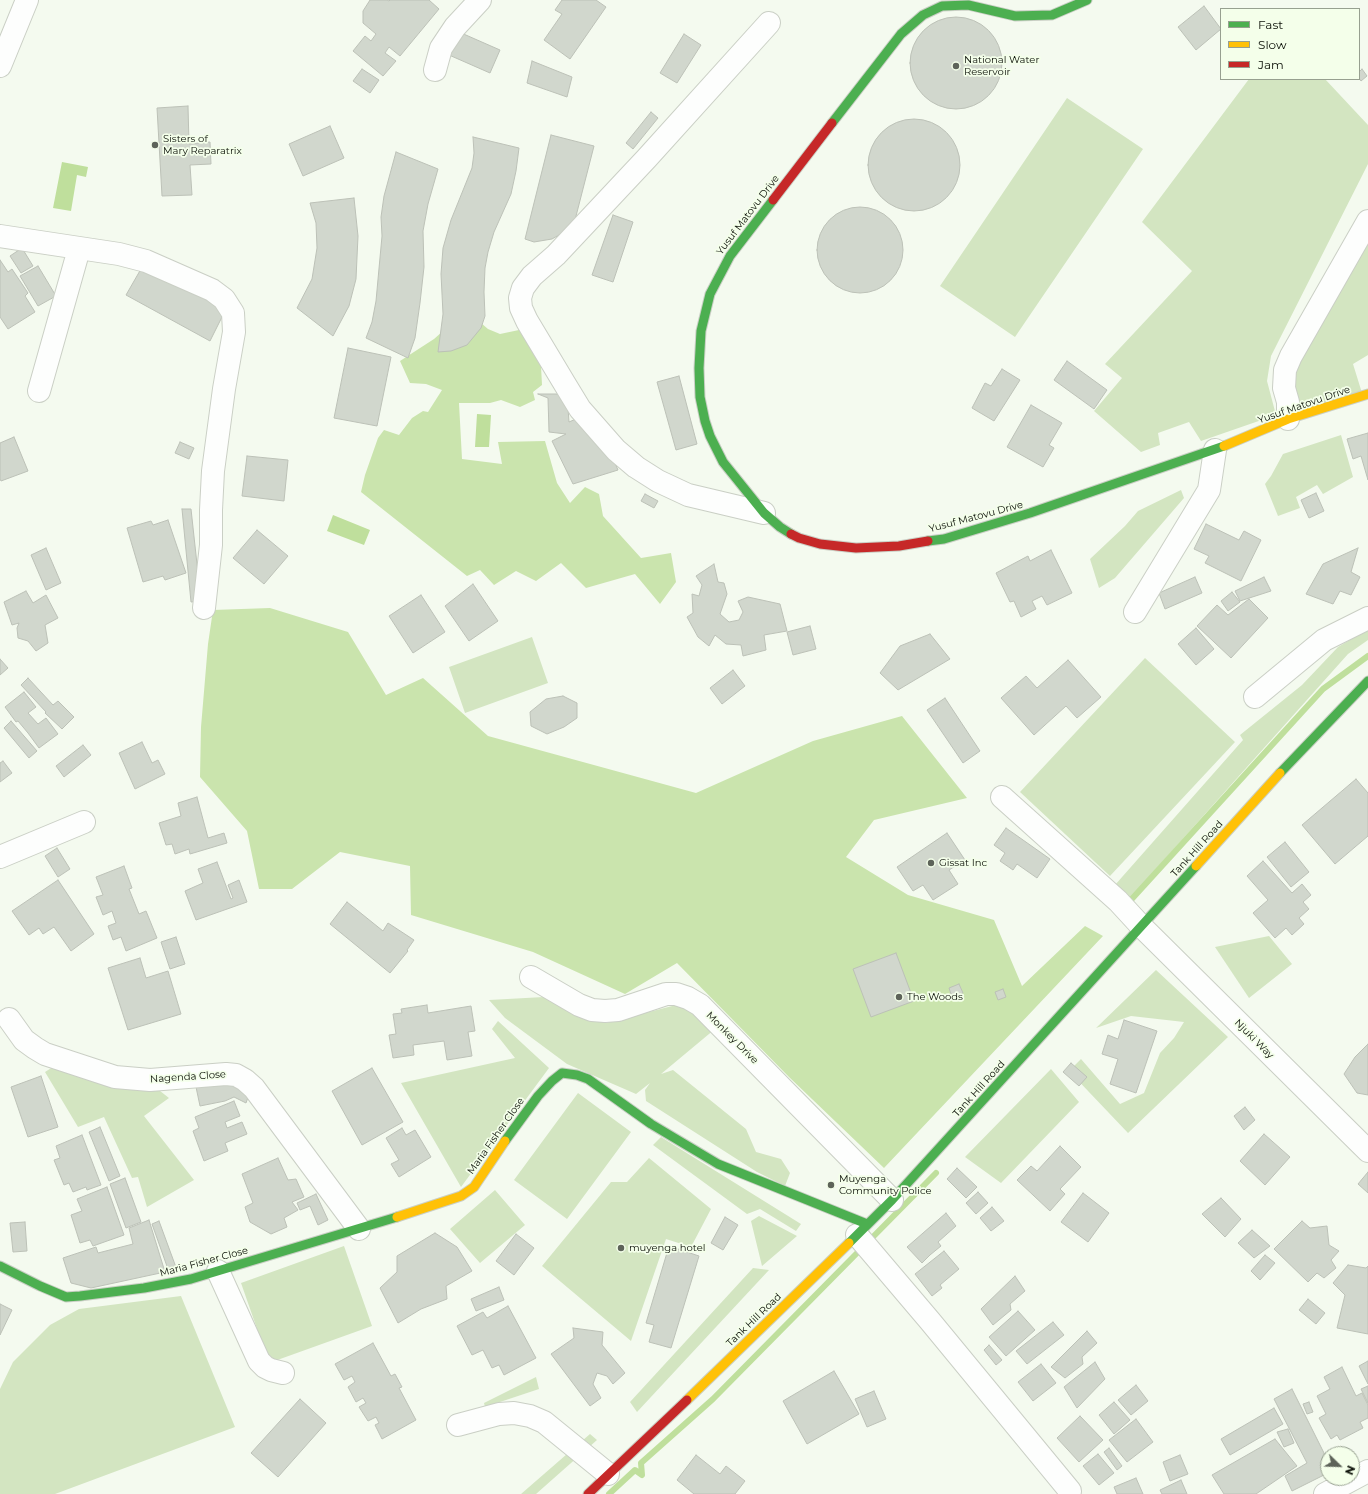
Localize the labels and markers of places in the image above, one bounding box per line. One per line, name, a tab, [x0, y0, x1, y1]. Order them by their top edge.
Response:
place label: National Water Reservoir	[964, 54, 1039, 78]
marker: National Water Reservoir	[951, 61, 961, 71]
place label: Sisters of Mary Reparatrix	[163, 133, 242, 156]
marker: Sisters of Mary Reparatrix	[150, 140, 160, 150]
place label: Gissat Inc	[939, 857, 987, 869]
marker: Gissat Inc	[926, 858, 936, 868]
place label: The Woods	[907, 991, 963, 1003]
marker: The Woods	[894, 992, 904, 1002]
place label: Muyenga Community Police	[839, 1173, 931, 1196]
marker: Muyenga Community Police	[826, 1180, 836, 1190]
place label: muyenga hotel	[629, 1242, 705, 1254]
marker: muyenga hotel	[616, 1243, 626, 1253]

